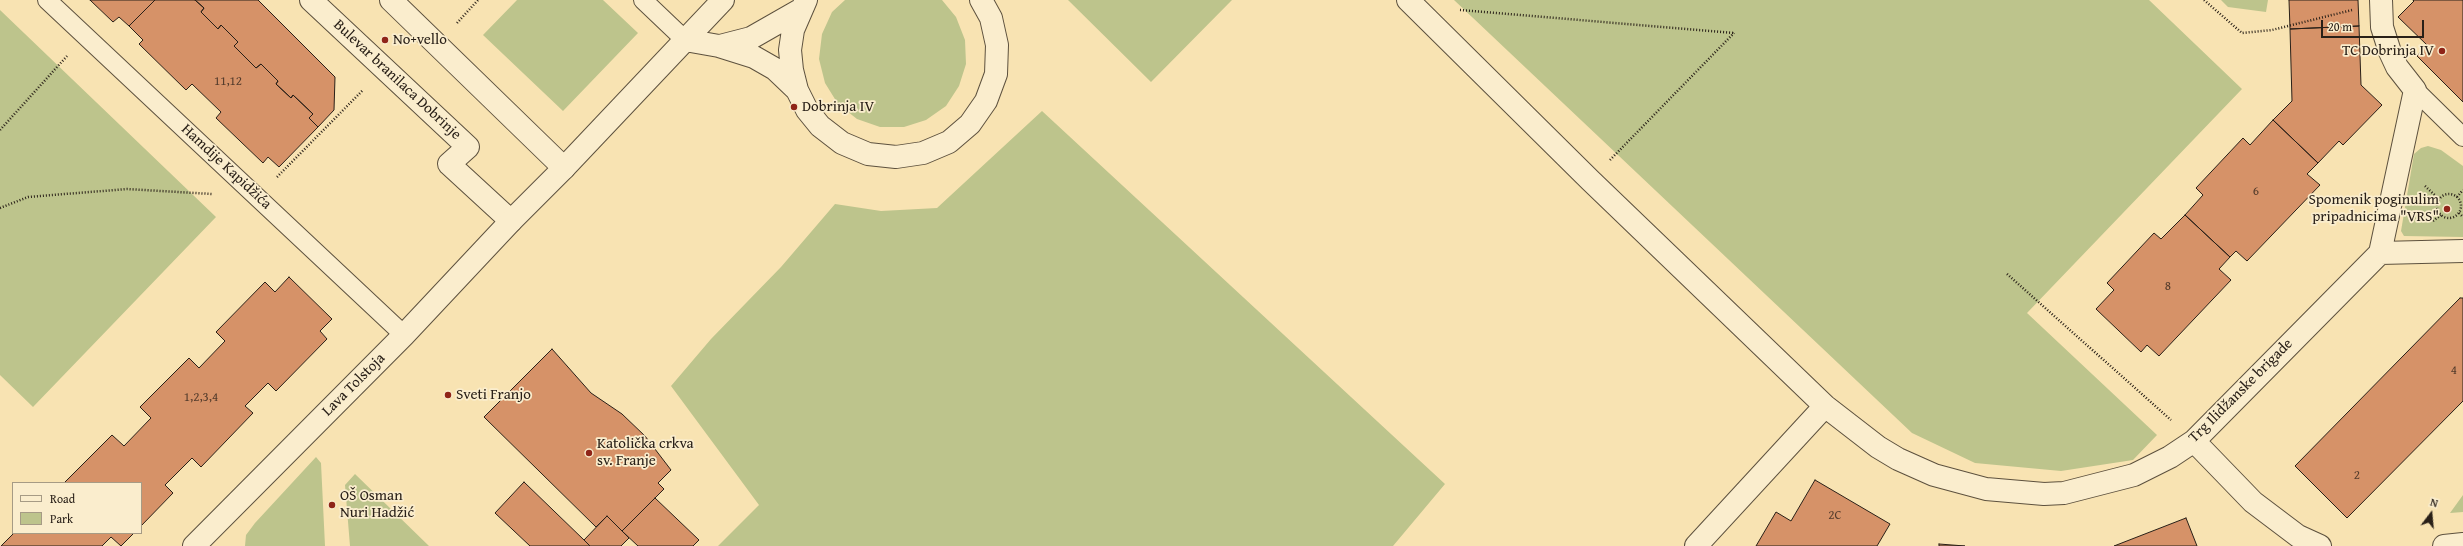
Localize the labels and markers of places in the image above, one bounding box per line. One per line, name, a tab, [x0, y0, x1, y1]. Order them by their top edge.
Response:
place label: No+vello	[393, 31, 447, 49]
marker: No+vello	[380, 35, 390, 45]
place label: TC Dobrinja IV	[2342, 42, 2434, 60]
marker: TC Dobrinja IV	[2437, 46, 2447, 56]
place label: Dobrinja IV	[802, 98, 874, 116]
marker: Dobrinja IV	[789, 102, 799, 112]
place label: Spomenik poginulim pripadnicima "VRS"	[2308, 191, 2439, 226]
marker: Spomenik poginulim pripadnicima "VRS"	[2442, 204, 2452, 214]
place label: Sveti Franjo	[456, 386, 531, 404]
marker: Sveti Franjo	[443, 390, 453, 400]
place label: Katolička crkva sv. Franje	[597, 435, 694, 470]
marker: Katolička crkva sv. Franje	[584, 448, 594, 458]
place label: OŠ Osman Nuri Hadžić	[340, 487, 414, 522]
marker: OŠ Osman Nuri Hadžić	[327, 500, 337, 510]

